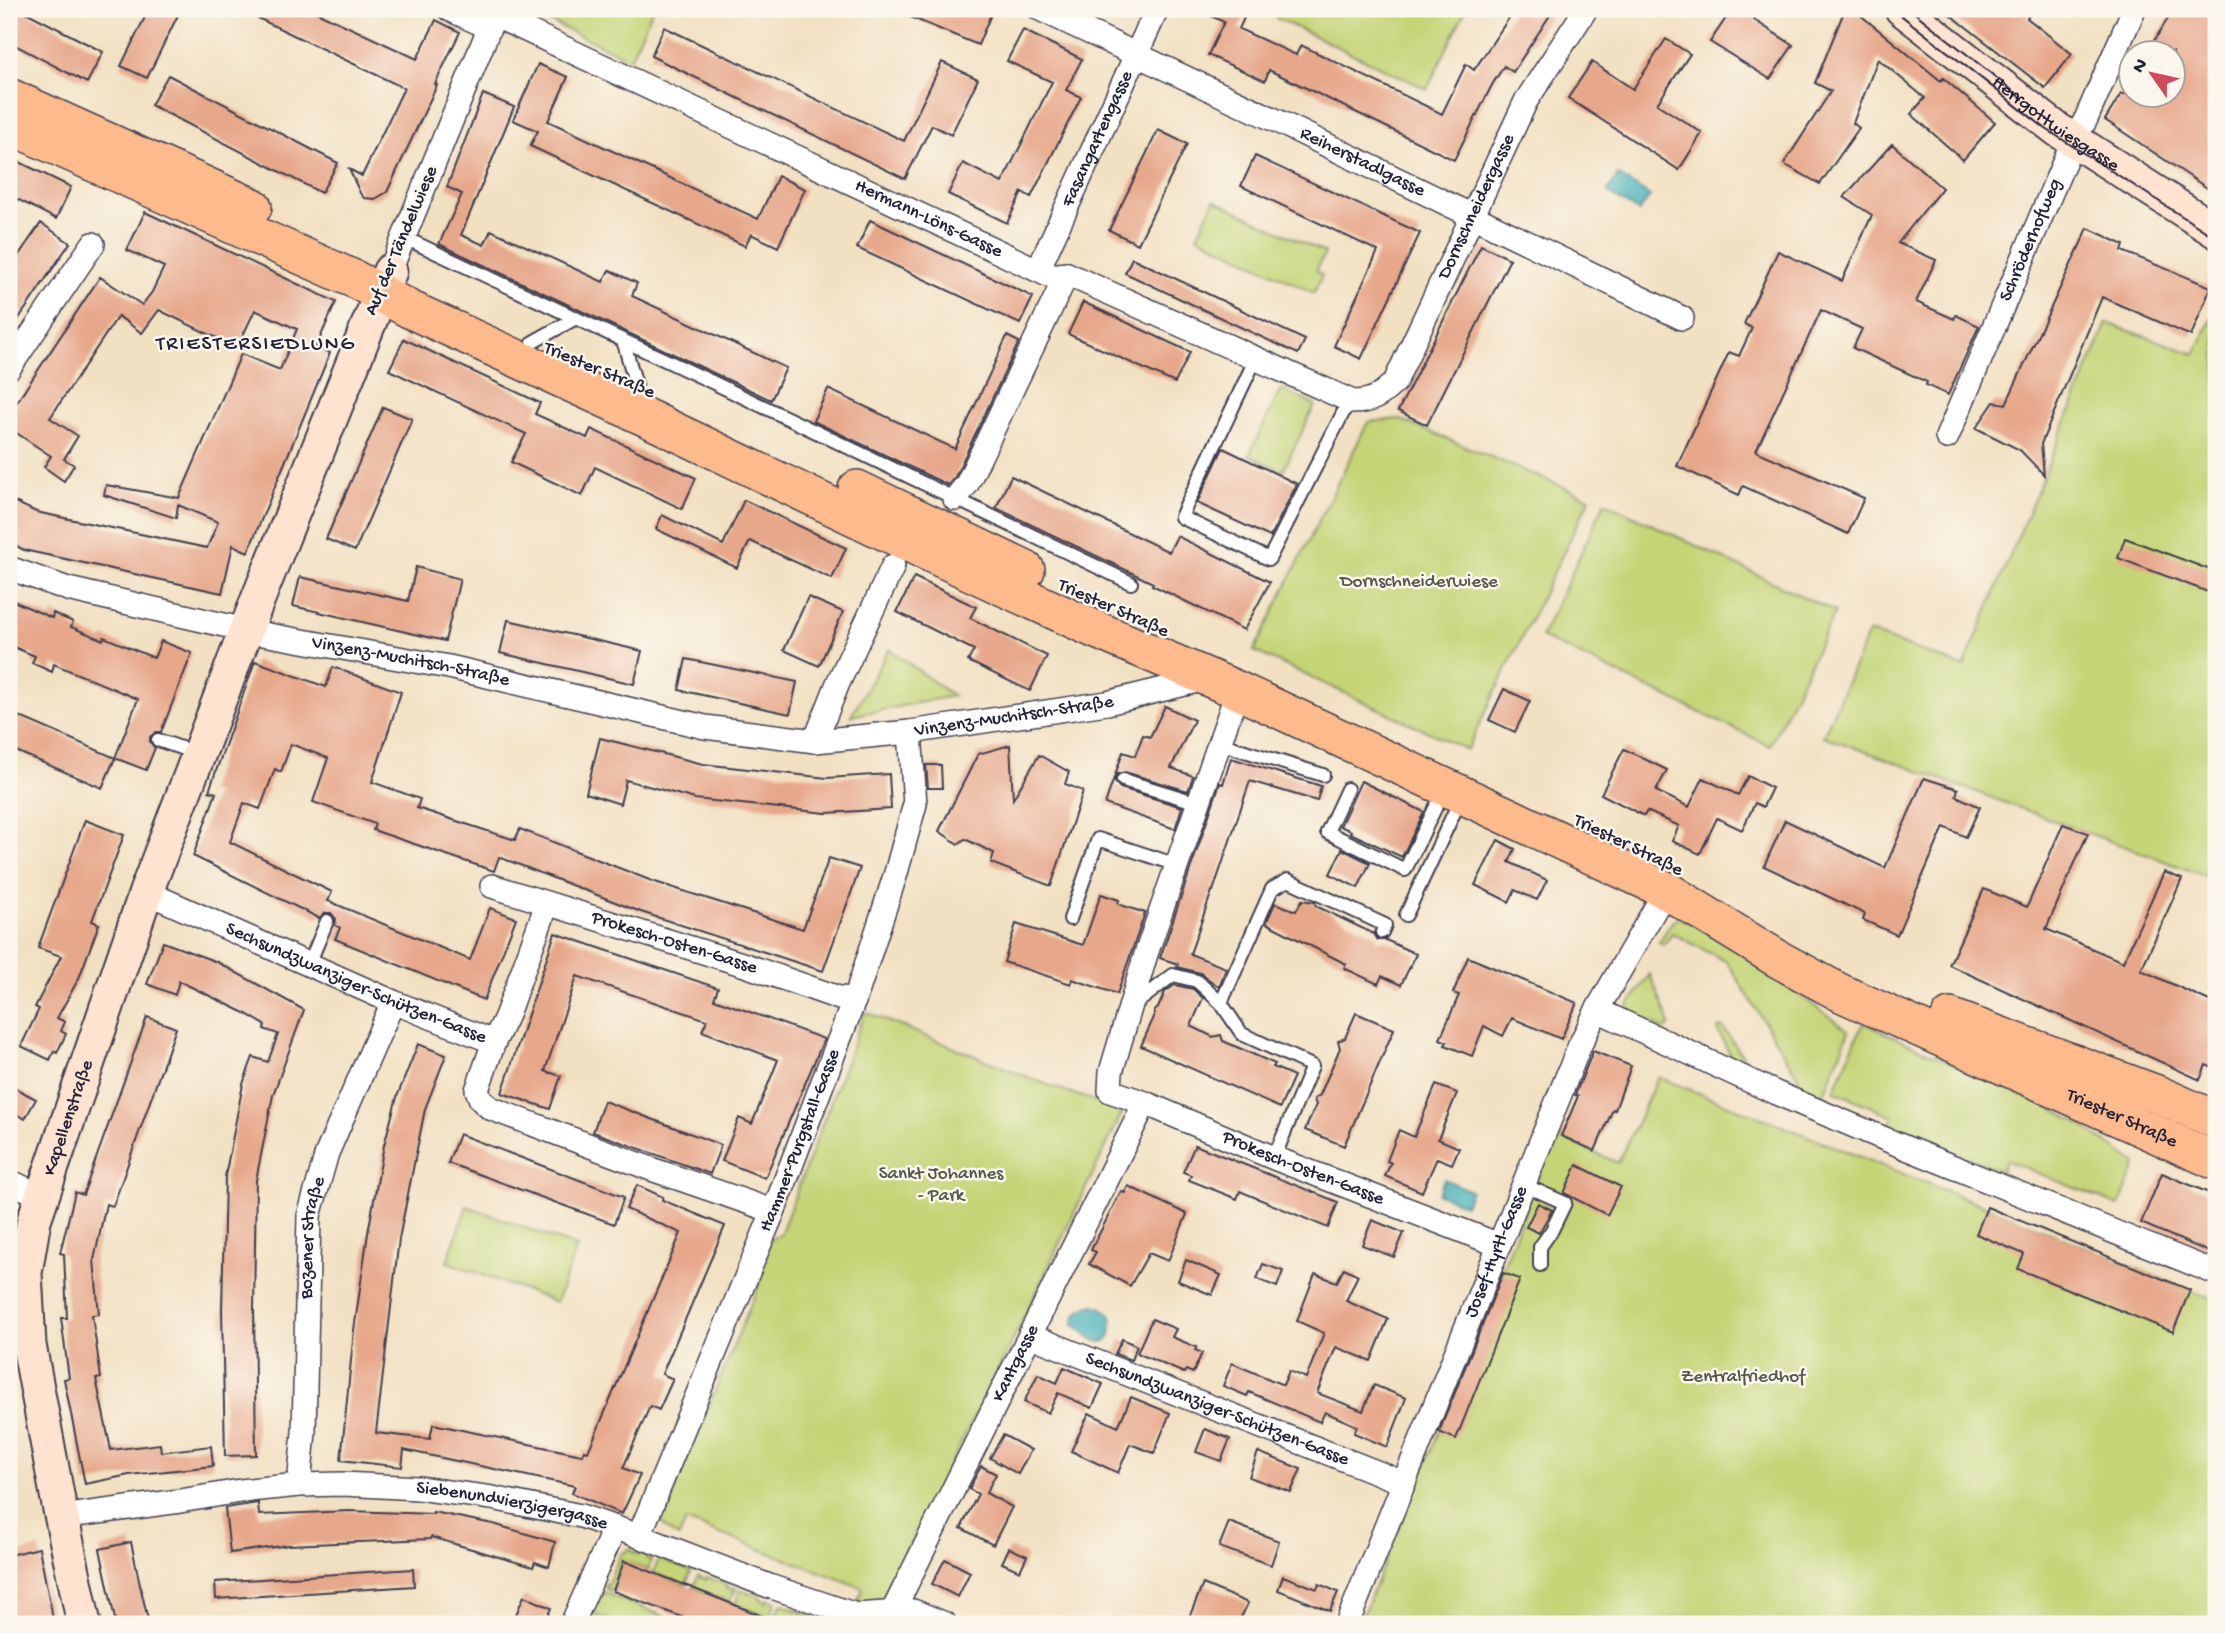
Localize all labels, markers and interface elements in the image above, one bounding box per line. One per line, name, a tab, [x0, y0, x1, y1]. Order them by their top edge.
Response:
north arrow	[2116, 38, 2186, 108]
text: N	[2128, 55, 2154, 78]
street label: Fasangartengasse	[1056, 67, 1139, 211]
street label: Herrgottwiesgasse	[1987, 71, 2123, 178]
street label: Reiherstadlgasse	[1296, 122, 1429, 203]
street label: Dornschneidergasse	[1432, 130, 1520, 285]
street label: Auf der Tändelwiese	[360, 163, 444, 319]
street label: Hermann-Löns-Gasse	[851, 174, 1006, 264]
street label: Schröderhofweg	[1995, 175, 2067, 305]
district label: TRIESTERSIEDLUNG	[155, 333, 356, 358]
street label: Triester Straße	[539, 337, 658, 405]
park label: Dornschneiderwiese	[1338, 571, 1498, 594]
street label: Triester Straße	[1053, 574, 1172, 644]
street label: Vinzenz-Muchitsch-Straße	[309, 631, 512, 692]
street label: Vinzenz-Muchitsch-Straße	[912, 690, 1116, 743]
street label: Triester Straße	[1569, 809, 1687, 882]
street label: Prokesch-Osten-Gasse	[588, 906, 760, 980]
street label: Sechsundzwanziger-Schützen-Gasse	[222, 917, 490, 1049]
street label: Hammer-Purgstall-Gasse	[755, 1046, 846, 1235]
street label: Kapellenstraße	[38, 1057, 99, 1179]
street label: Triester Straße	[2062, 1083, 2181, 1154]
street label: Prokesch-Osten-Gasse	[1218, 1125, 1387, 1211]
park label: Sankt Johannes - Park	[879, 1163, 1004, 1208]
street label: Bozener Straße	[296, 1174, 331, 1300]
street label: Josef-Hyrtl-Gasse	[1460, 1183, 1533, 1321]
street label: Kantgasse	[987, 1321, 1045, 1406]
street label: Sechsundzwanziger-Schützen-Gasse	[1082, 1347, 1353, 1472]
park label: Zentralfriedhof	[1681, 1366, 1807, 1389]
street label: Siebenundvierzigergasse	[415, 1476, 611, 1536]

